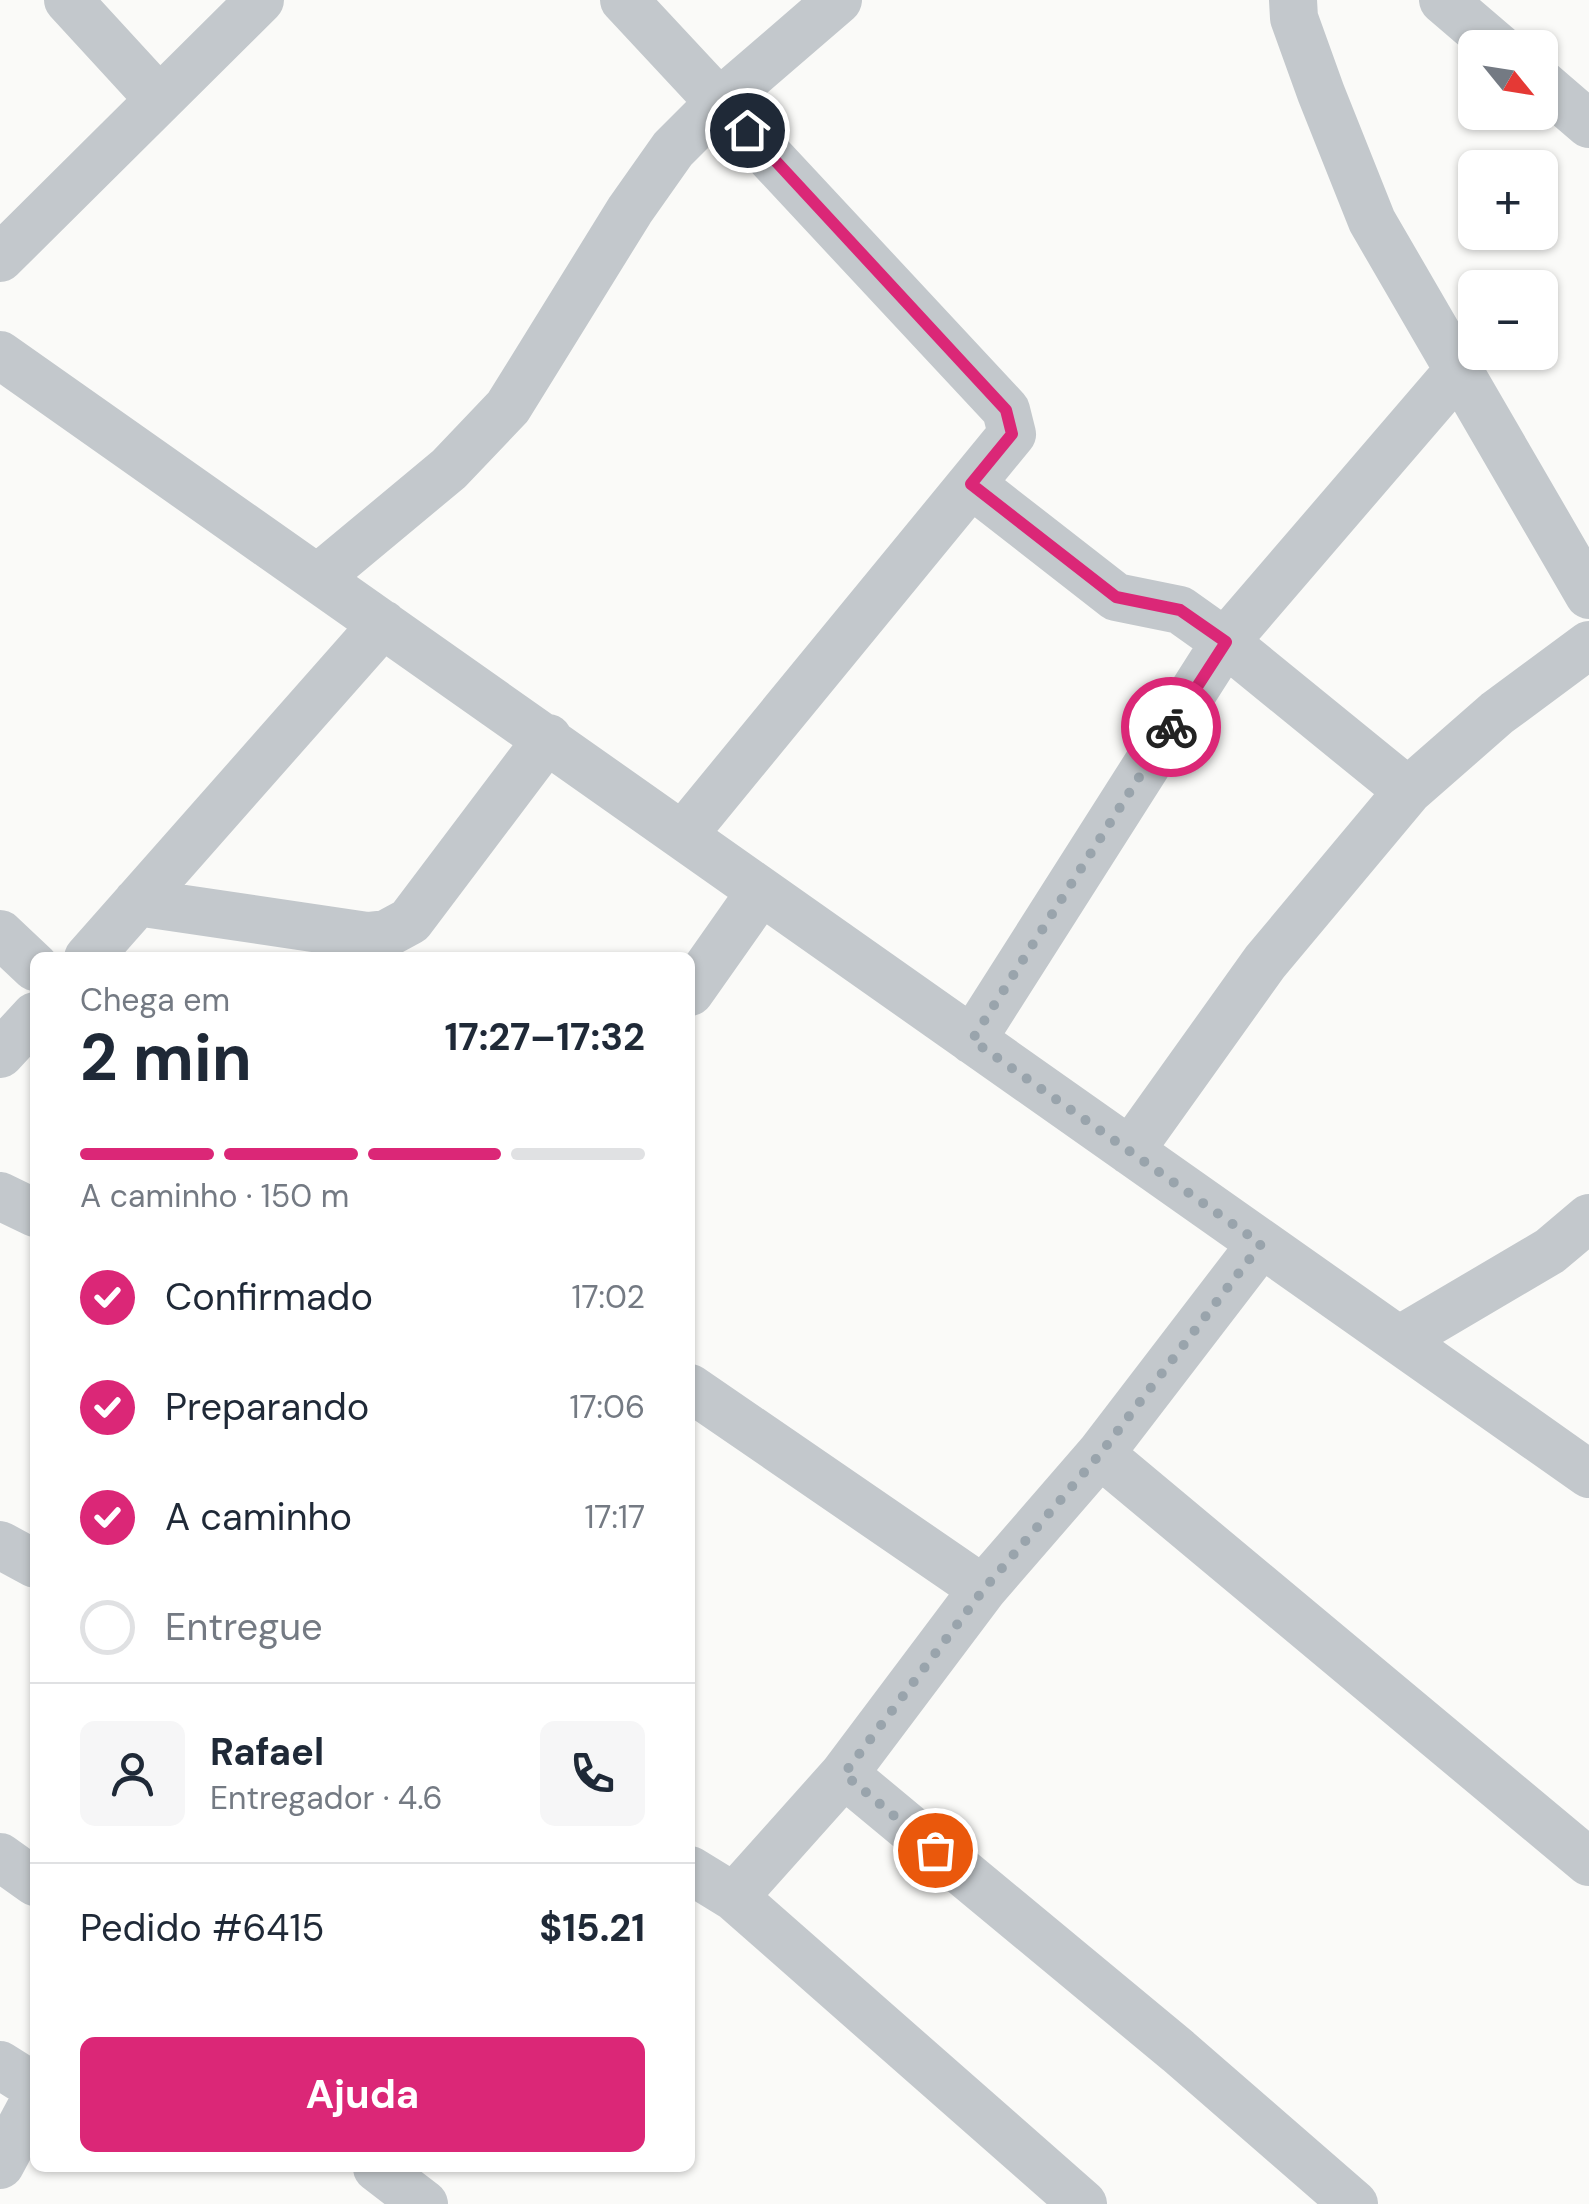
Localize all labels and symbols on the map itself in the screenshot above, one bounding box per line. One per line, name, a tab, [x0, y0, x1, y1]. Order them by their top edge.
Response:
north arrow	[1458, 30, 1558, 130]
pin	[705, 88, 790, 173]
courier	[1121, 677, 1221, 777]
pin	[893, 1808, 978, 1893]

